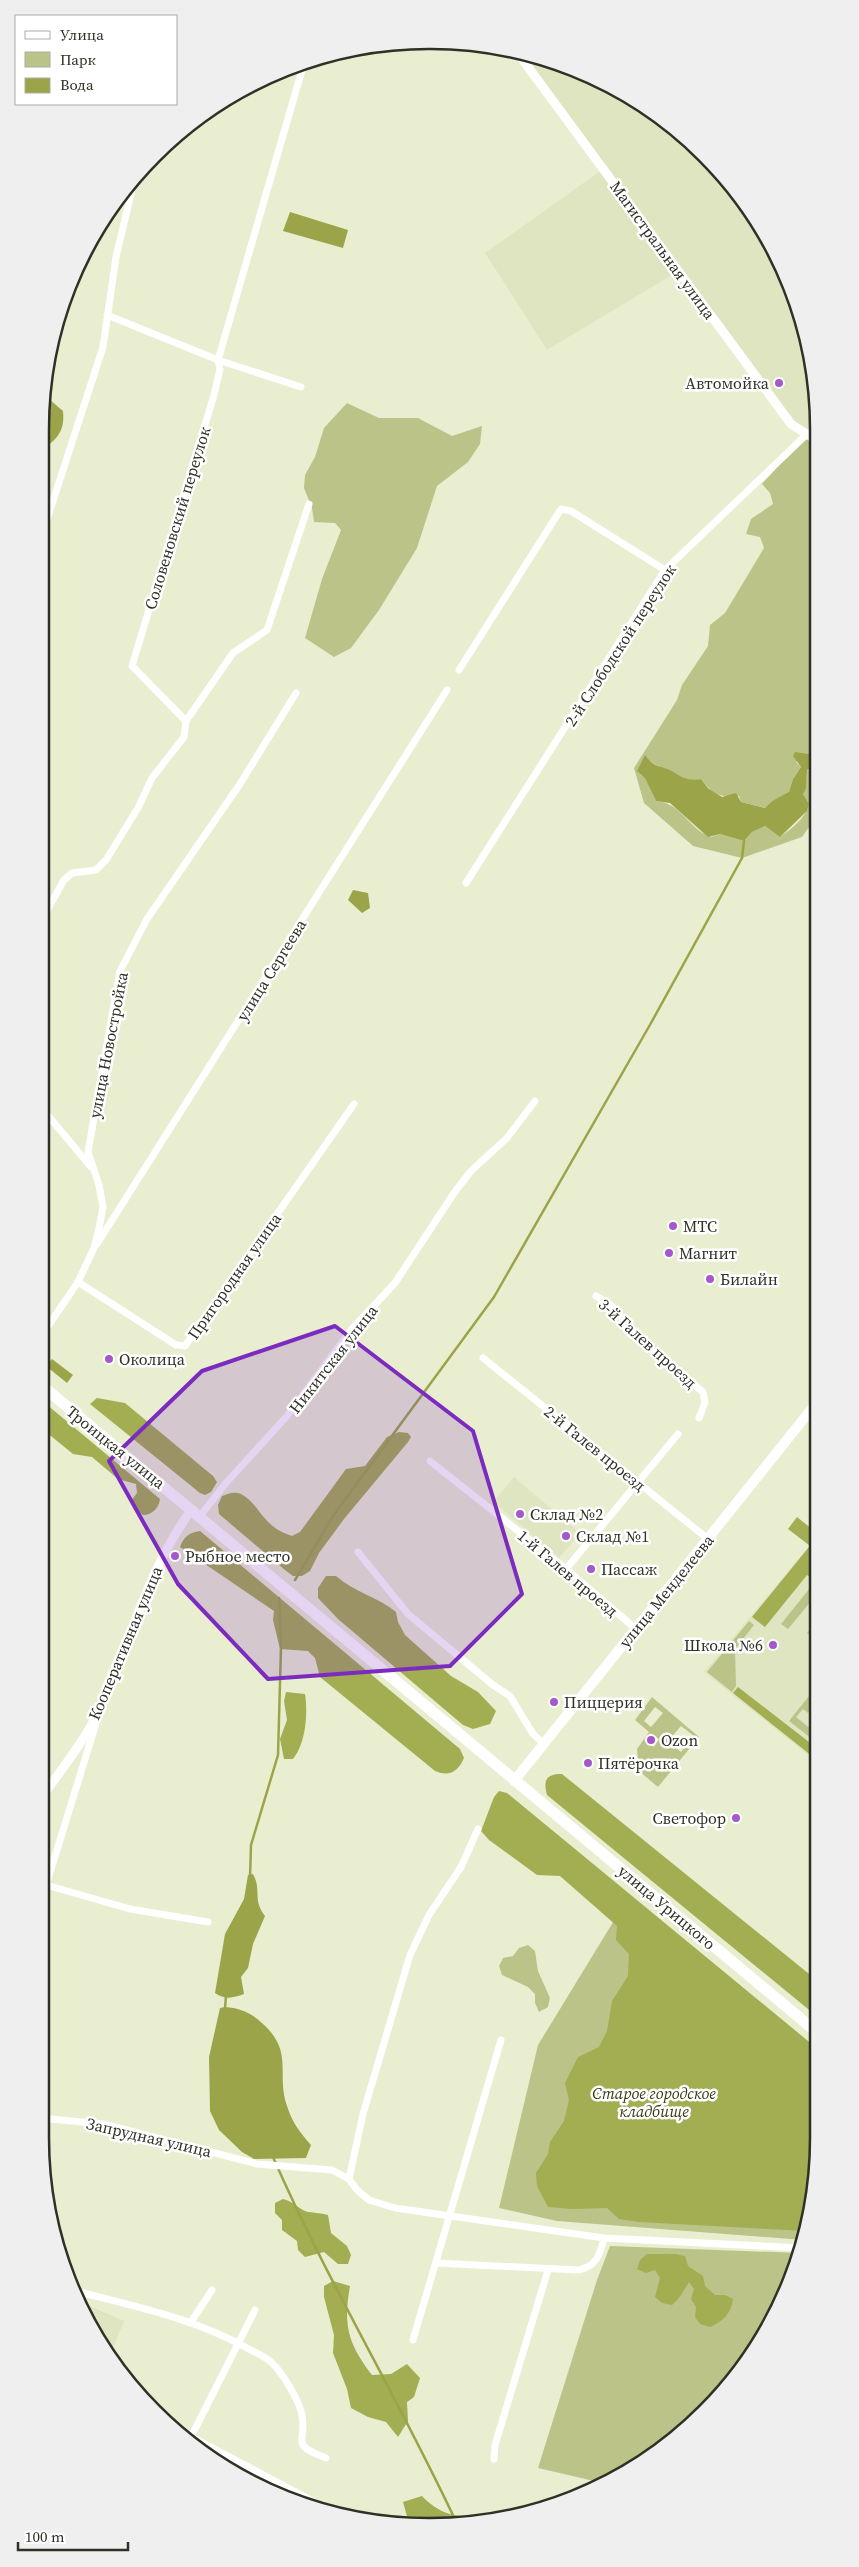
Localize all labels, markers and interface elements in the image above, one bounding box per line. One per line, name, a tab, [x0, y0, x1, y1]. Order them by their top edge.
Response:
legend	[15, 15, 178, 105]
text: Улица	[60, 24, 104, 45]
text: Парк	[60, 49, 96, 70]
text: Вода	[60, 74, 94, 95]
street label: Магистральная улица	[605, 176, 721, 324]
place label: Автомойка	[685, 372, 770, 394]
marker: Автомойка	[773, 377, 785, 389]
street label: Соловеновский переулок	[139, 424, 215, 612]
street label: 2-й Слободской переулок	[559, 559, 681, 731]
street label: улица Сергеева	[231, 914, 312, 1025]
street label: улица Новостройка	[83, 969, 133, 1120]
street label: Пригородная улица	[182, 1208, 286, 1344]
place label: МТС	[683, 1215, 717, 1237]
marker: МТС	[667, 1220, 679, 1232]
place label: Магнит	[679, 1242, 738, 1264]
marker: Магнит	[663, 1247, 675, 1259]
place label: Билайн	[720, 1268, 778, 1290]
marker: Билайн	[704, 1273, 716, 1285]
street label: 3-й Галев проезд	[594, 1293, 702, 1393]
street label: Никитская улица	[284, 1299, 383, 1418]
place label: Околица	[119, 1348, 186, 1370]
marker: Околица	[103, 1353, 115, 1365]
street label: Троицкая улица	[62, 1400, 171, 1494]
street label: 2-й Галев проезд	[540, 1400, 650, 1496]
place label: Склад №2	[530, 1503, 603, 1525]
marker: Склад №2	[514, 1508, 526, 1520]
street label: 1-й Галев проезд	[513, 1524, 623, 1622]
place label: Склад №1	[576, 1525, 649, 1547]
street label: улица Менделеева	[613, 1529, 719, 1652]
marker: Склад №1	[560, 1530, 572, 1542]
place label: Рыбное место	[185, 1545, 291, 1567]
marker: Рыбное место	[169, 1550, 181, 1562]
place label: Пассаж	[601, 1558, 657, 1580]
street label: Кооперативная улица	[83, 1562, 168, 1723]
marker: Пассаж	[585, 1563, 597, 1575]
place label: Школа №6	[684, 1634, 763, 1656]
marker: Школа №6	[767, 1639, 779, 1651]
place label: Пиццерия	[564, 1691, 643, 1713]
marker: Пиццерия	[548, 1696, 560, 1708]
place label: Ozon	[661, 1729, 698, 1751]
marker: Ozon	[645, 1734, 657, 1746]
place label: Пятёрочка	[598, 1752, 680, 1774]
marker: Пятёрочка	[582, 1757, 594, 1769]
place label: Светофор	[653, 1807, 726, 1829]
marker: Светофор	[730, 1812, 742, 1824]
street label: улица Урицкого	[614, 1860, 721, 1955]
park label: Старое городское кладбище	[592, 2082, 716, 2122]
street label: Запрудная улица	[84, 2112, 215, 2162]
scale bar	[18, 2520, 128, 2552]
text: 100 m	[25, 2526, 65, 2547]

